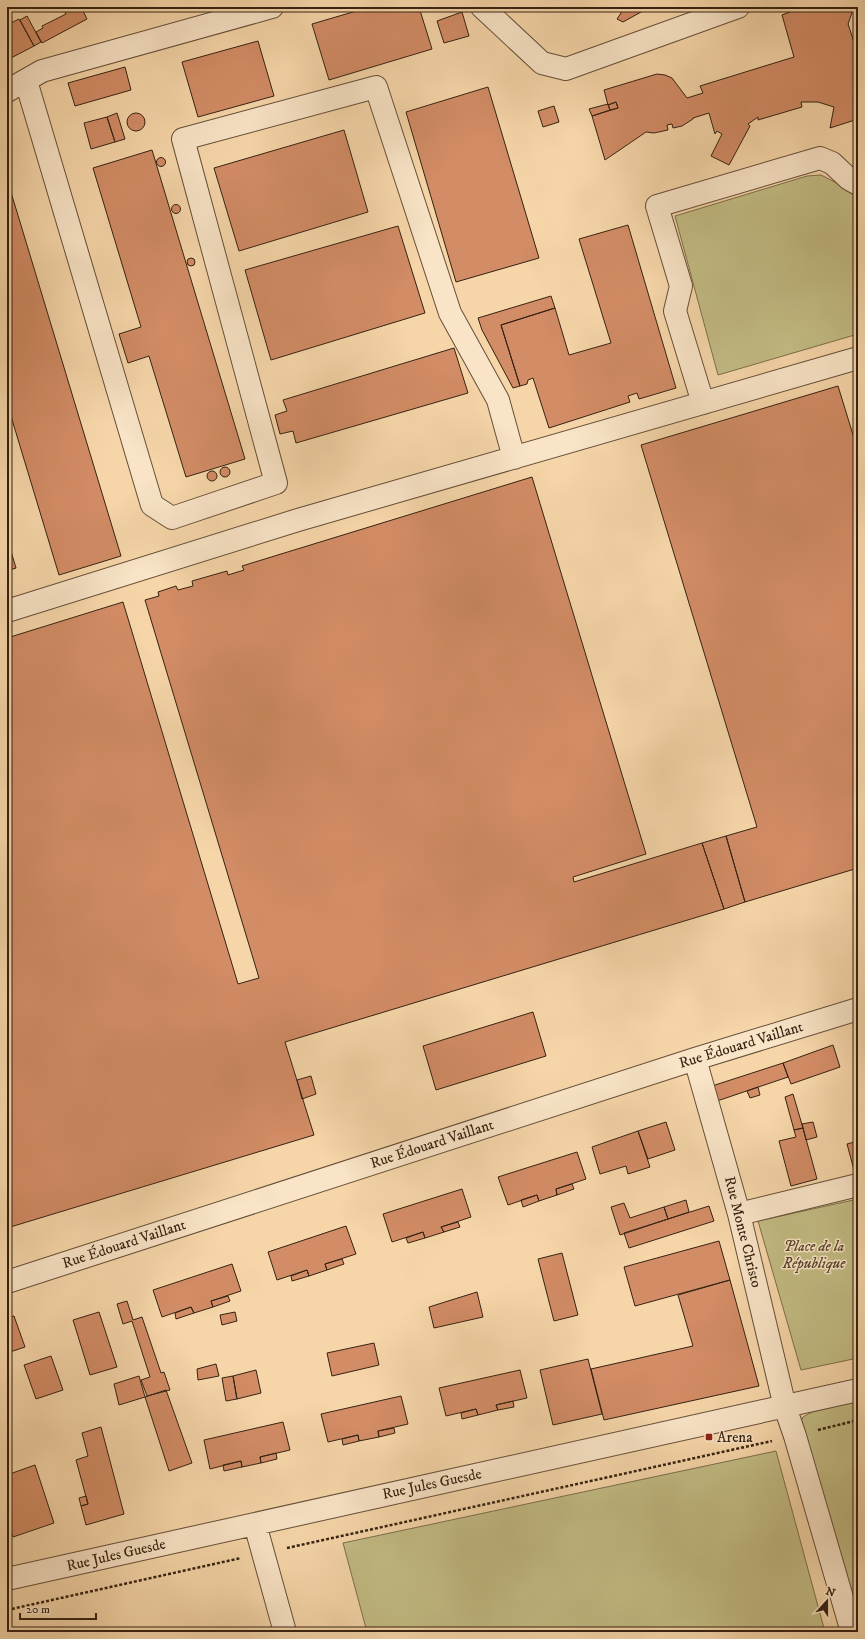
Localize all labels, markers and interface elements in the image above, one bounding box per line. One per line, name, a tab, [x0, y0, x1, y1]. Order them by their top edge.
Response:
street label: Rue Édouard Vaillant	[677, 1017, 805, 1073]
street label: Rue Édouard Vaillant	[368, 1115, 496, 1173]
street label: Rue Monte Christo	[720, 1174, 766, 1290]
street label: Rue Édouard Vaillant	[60, 1215, 188, 1273]
park label: Place de la République	[782, 1237, 846, 1273]
place label: Arena	[717, 1428, 753, 1447]
marker: Arena	[704, 1432, 714, 1442]
street label: Rue Jules Guesde	[381, 1464, 483, 1504]
street label: Rue Jules Guesde	[65, 1534, 167, 1576]
north arrow	[807, 1581, 847, 1621]
text: N	[824, 1584, 837, 1601]
scale bar	[20, 1595, 96, 1621]
text: 20 m	[26, 1602, 50, 1617]

